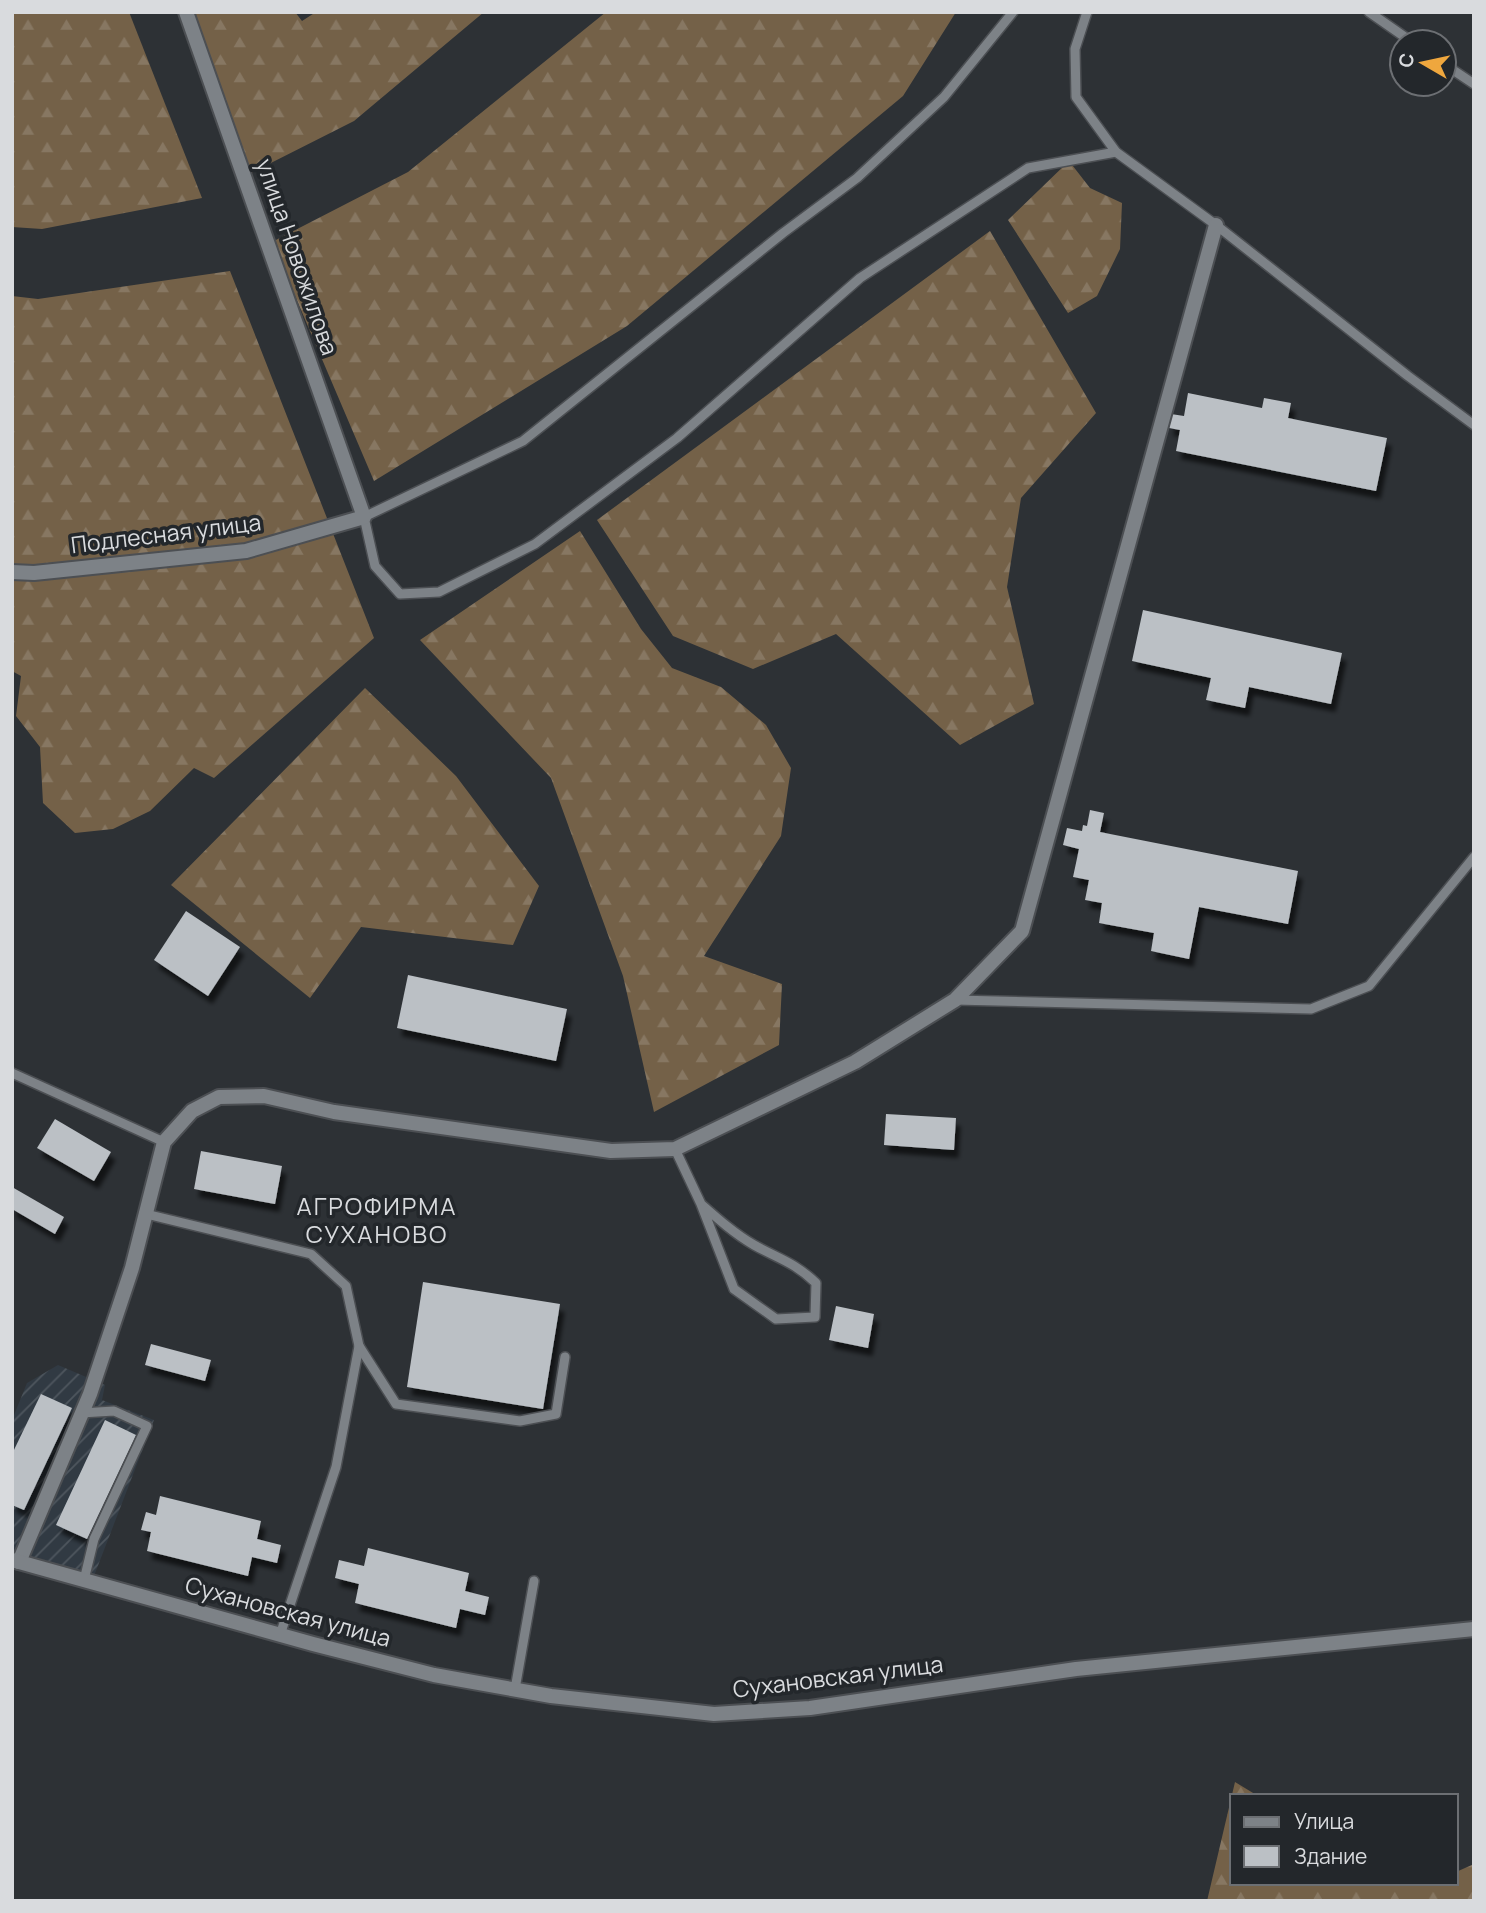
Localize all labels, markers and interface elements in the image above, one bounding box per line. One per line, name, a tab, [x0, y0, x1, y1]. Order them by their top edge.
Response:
north arrow	[1388, 28, 1458, 98]
text: С	[1392, 51, 1420, 69]
street label: улица Новожилова	[249, 154, 347, 359]
street label: Подлесная улица	[69, 505, 263, 561]
district label: АГРОФИРМА СУХАНОВО	[296, 1189, 458, 1250]
street label: Сухановская улица	[182, 1568, 395, 1654]
street label: Сухановская улица	[731, 1647, 945, 1705]
legend	[1230, 1794, 1458, 1885]
text: Улица	[1294, 1807, 1354, 1835]
text: Здание	[1294, 1842, 1367, 1870]

